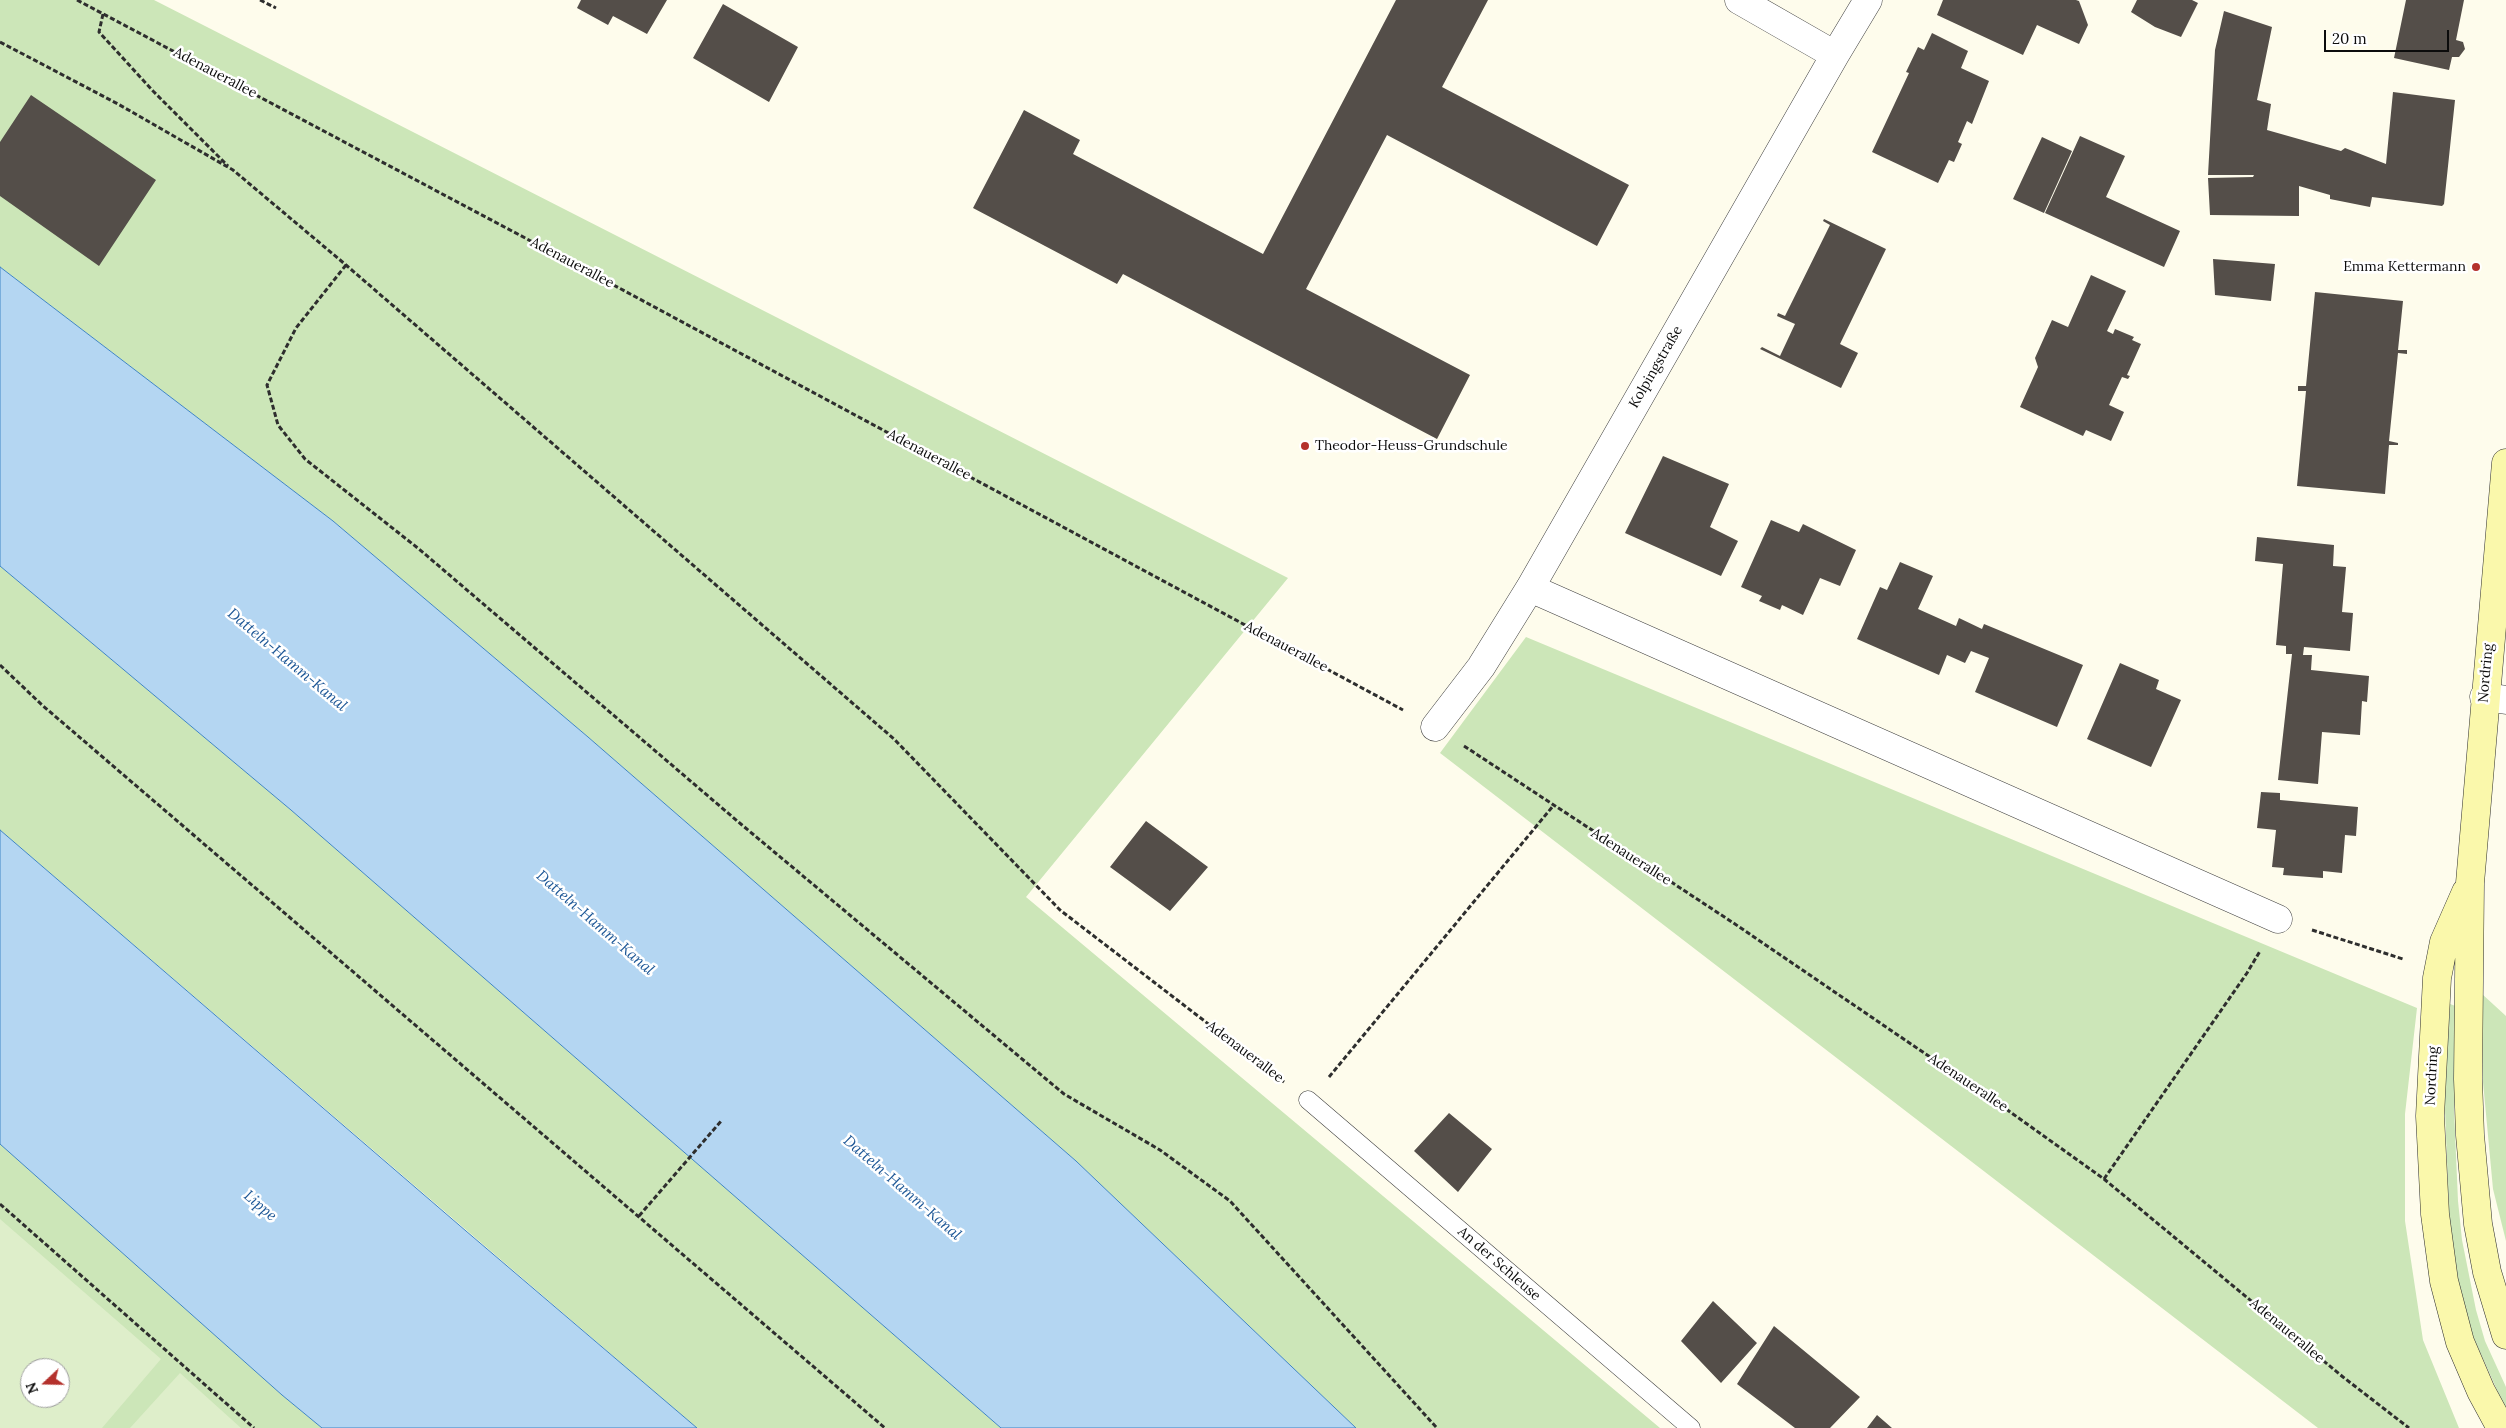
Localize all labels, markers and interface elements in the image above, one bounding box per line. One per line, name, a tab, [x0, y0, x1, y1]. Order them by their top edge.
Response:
scale bar	[2326, 20, 2451, 52]
text: 20 m	[2332, 29, 2367, 48]
street label: Adenauerallee	[170, 44, 260, 102]
street label: Adenauerallee	[527, 234, 617, 292]
place label: Emma Kettermann	[2343, 259, 2466, 275]
marker: Emma Kettermann	[2470, 261, 2482, 273]
street label: Kolpingstraße	[1626, 323, 1686, 411]
street label: Adenauerallee	[884, 426, 974, 484]
place label: Theodor-Heuss-Grundschule	[1315, 438, 1508, 454]
marker: Theodor-Heuss-Grundschule	[1299, 440, 1311, 452]
water label: Datteln-Hamm-Kanal	[224, 605, 350, 715]
street label: Adenauerallee	[1241, 618, 1331, 676]
street label: Nordring	[2475, 643, 2497, 703]
street label: Adenauerallee	[1588, 825, 1674, 889]
water label: Datteln-Hamm-Kanal	[532, 867, 658, 979]
street label: Adenauerallee	[1203, 1018, 1287, 1086]
street label: Nordring	[2422, 1046, 2442, 1106]
street label: Adenauerallee	[1925, 1050, 2011, 1116]
water label: Datteln-Hamm-Kanal	[839, 1132, 965, 1244]
water label: Lippe	[240, 1187, 280, 1225]
street label: An der Schleuse	[1454, 1223, 1544, 1305]
street label: Adenauerallee	[2246, 1295, 2328, 1367]
north arrow	[20, 1358, 70, 1408]
text: N	[22, 1380, 42, 1396]

